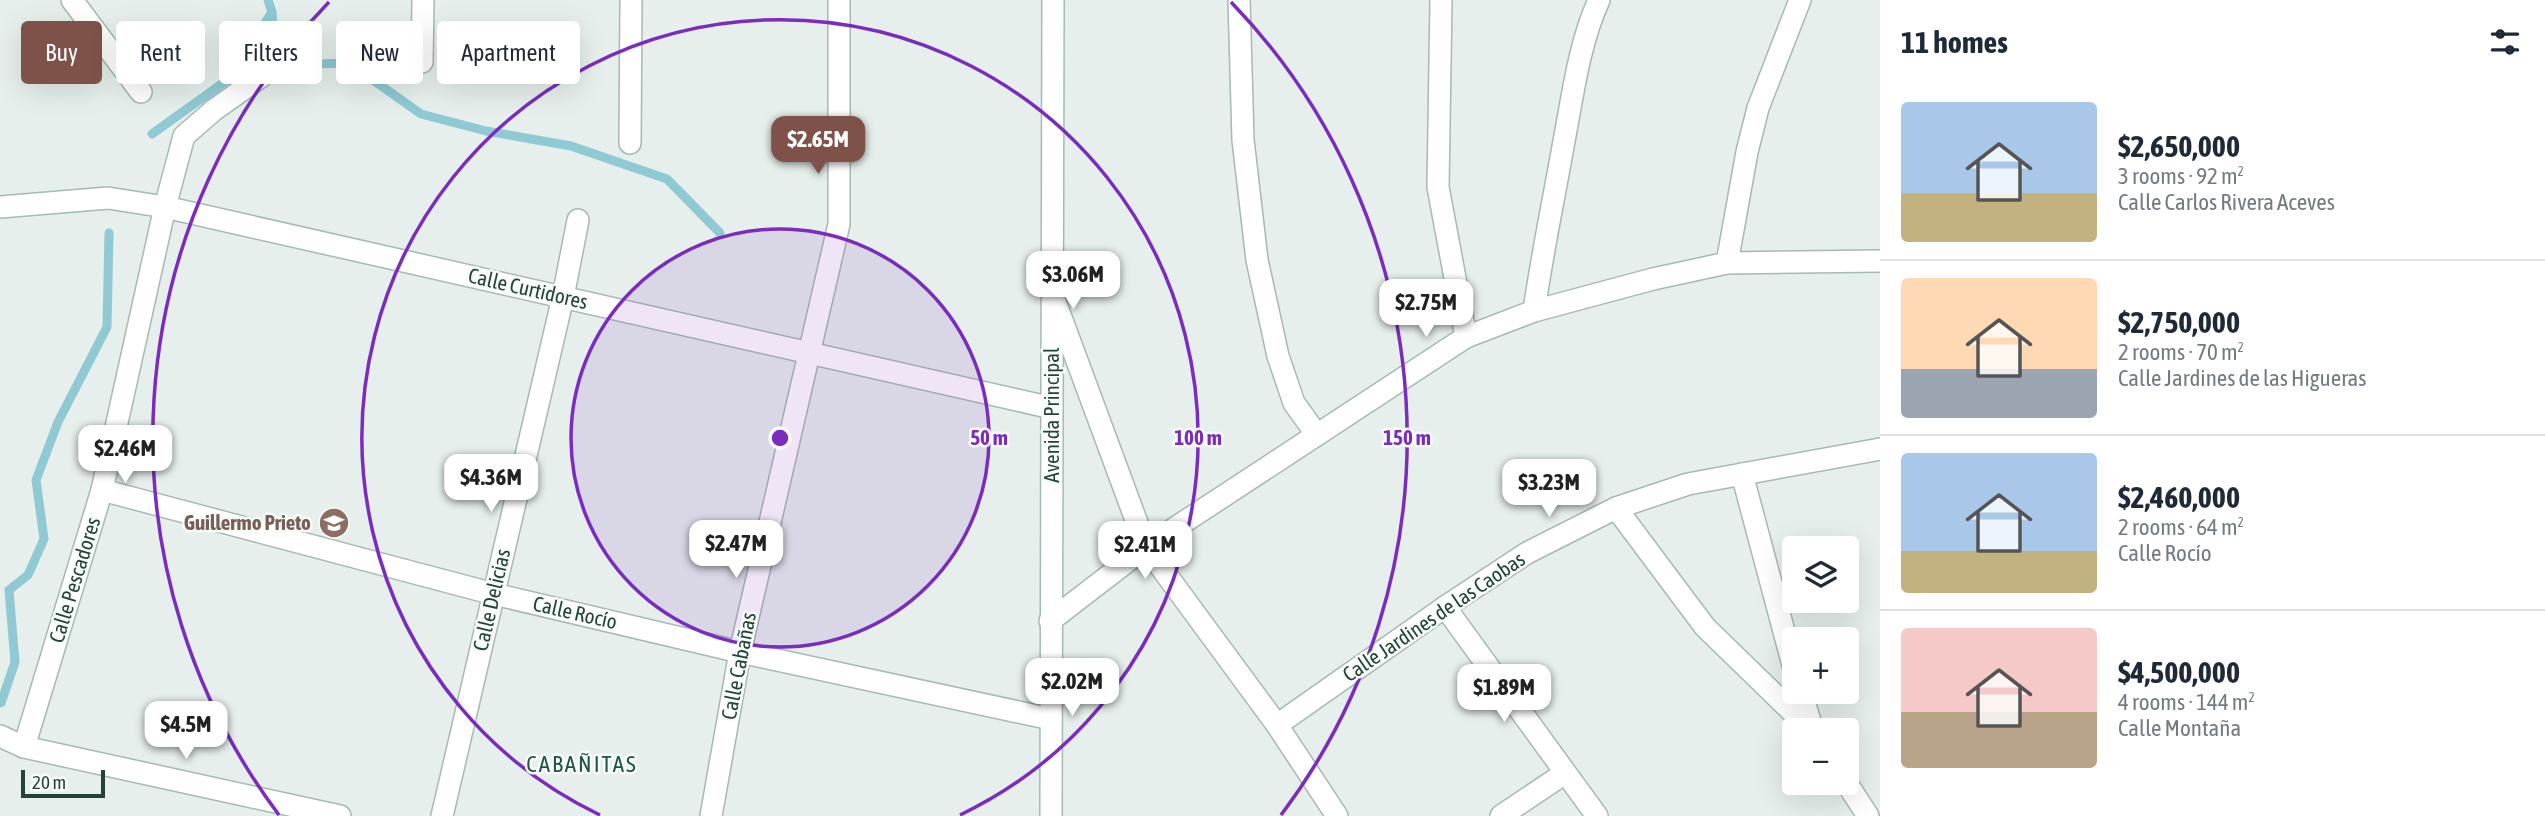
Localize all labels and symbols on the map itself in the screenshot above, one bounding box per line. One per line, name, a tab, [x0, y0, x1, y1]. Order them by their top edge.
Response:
pin: $2.65M	[761, 116, 875, 176]
pin: $3.06M	[1016, 252, 1130, 311]
street label: Calle Curtidores	[466, 263, 590, 313]
pin: $2.75M	[1369, 280, 1483, 339]
street label: Avenida Principal	[1039, 347, 1063, 483]
text: 50 m	[970, 425, 1008, 449]
text: 100 m	[1174, 425, 1222, 449]
text: 150 m	[1383, 425, 1431, 449]
pin: $2.46M	[68, 426, 182, 485]
centre of rings	[768, 426, 792, 450]
pin: $4.36M	[434, 454, 548, 514]
pin: $3.23M	[1492, 460, 1606, 519]
school or university icon: Guillermo Prieto	[317, 506, 351, 540]
place label: Guillermo Prieto	[184, 510, 311, 534]
street label: Calle Pescadores	[44, 514, 105, 645]
pin: $2.47M	[679, 520, 793, 580]
pin: $2.41M	[1088, 522, 1202, 581]
street label: Calle Delicias	[468, 546, 514, 653]
street label: Calle Jardines de las Caobas	[1338, 546, 1529, 686]
street label: Calle Rocío	[531, 591, 620, 633]
street label: Calle Cabañas	[716, 610, 760, 722]
pin: $2.02M	[1015, 658, 1129, 718]
pin: $1.89M	[1447, 664, 1561, 724]
pin: $4.5M	[137, 702, 235, 761]
district label: CABAÑITAS	[526, 751, 638, 777]
scale bar	[21, 767, 105, 799]

